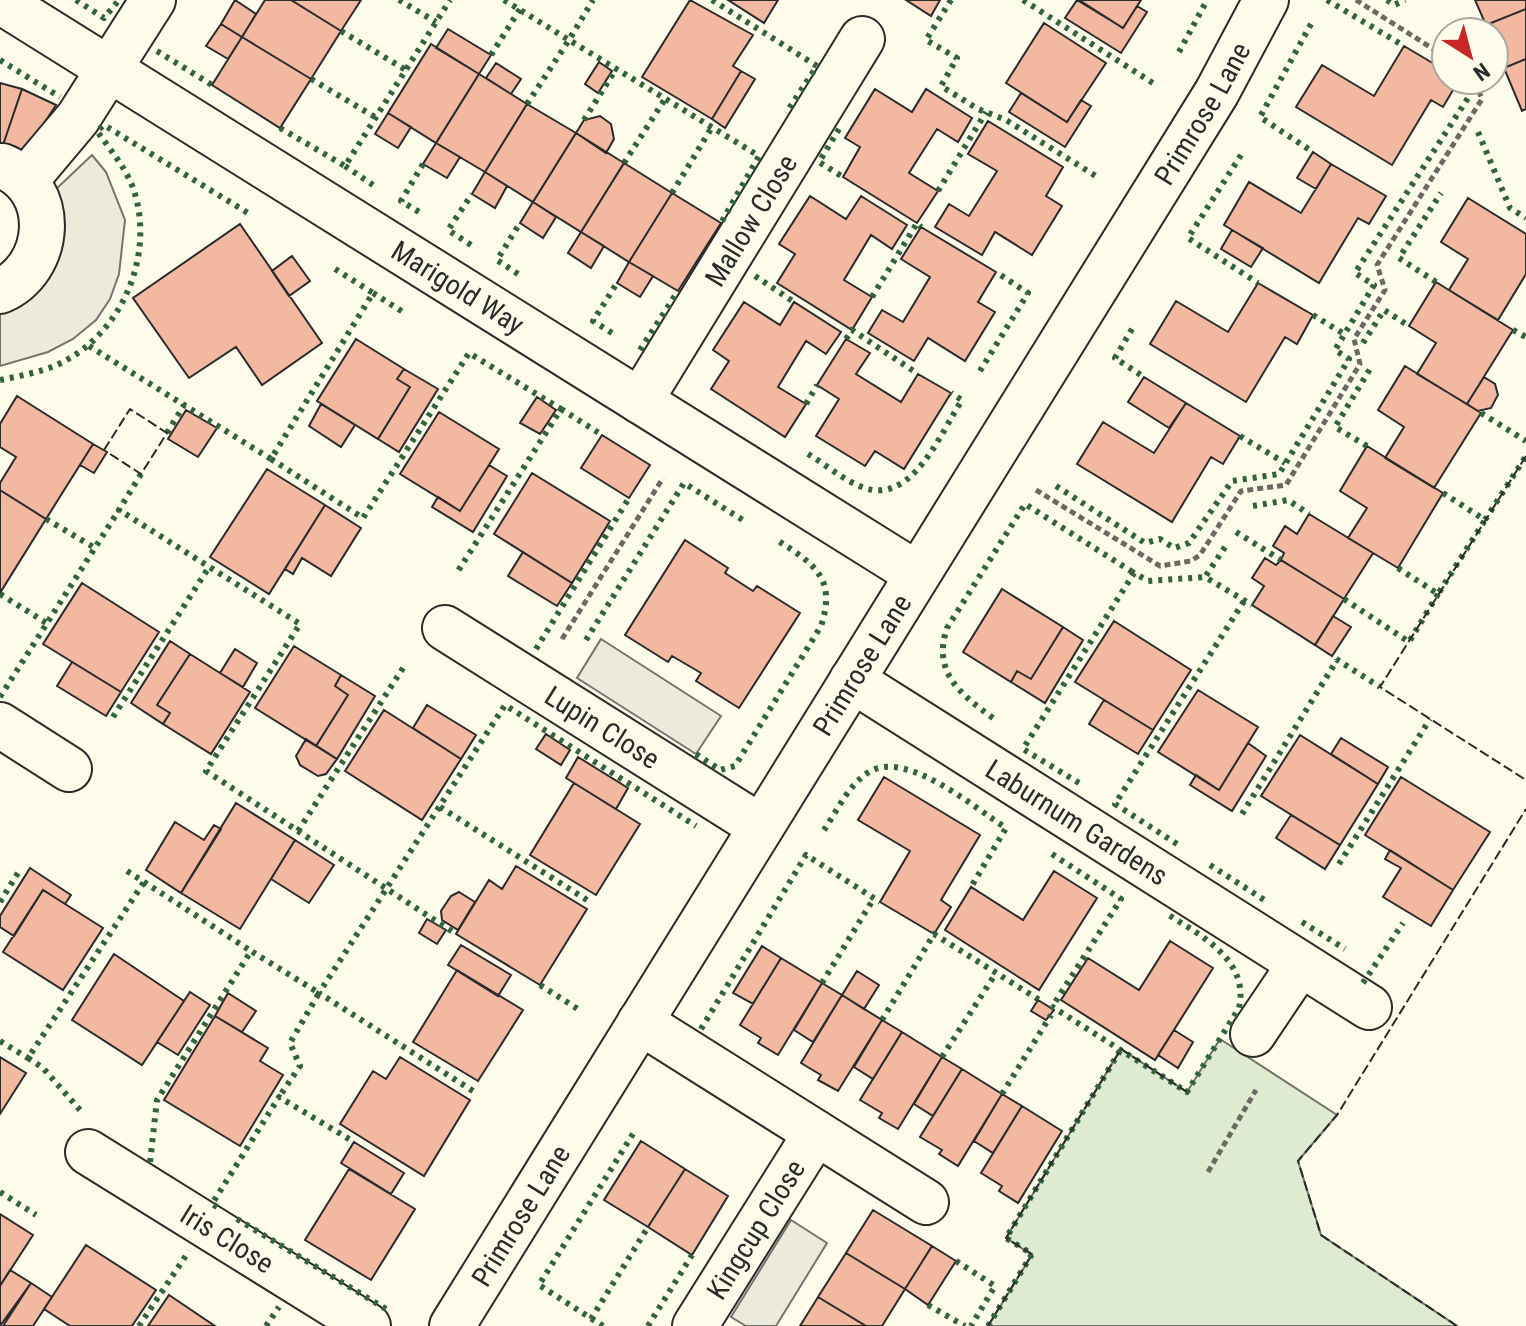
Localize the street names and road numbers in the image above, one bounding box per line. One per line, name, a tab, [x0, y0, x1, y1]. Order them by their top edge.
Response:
street label: Primrose Lane	[1147, 37, 1257, 191]
street label: Mallow Close	[698, 148, 804, 292]
street label: Marigold Way	[386, 233, 531, 341]
street label: Primrose Lane	[806, 588, 918, 741]
street label: Lupin Close	[539, 679, 666, 775]
street label: Laburnum Gardens	[980, 752, 1174, 892]
street label: Primrose Lane	[464, 1139, 577, 1292]
street label: Kingcup Close	[700, 1154, 812, 1305]
street label: Iris Close	[175, 1197, 280, 1280]

